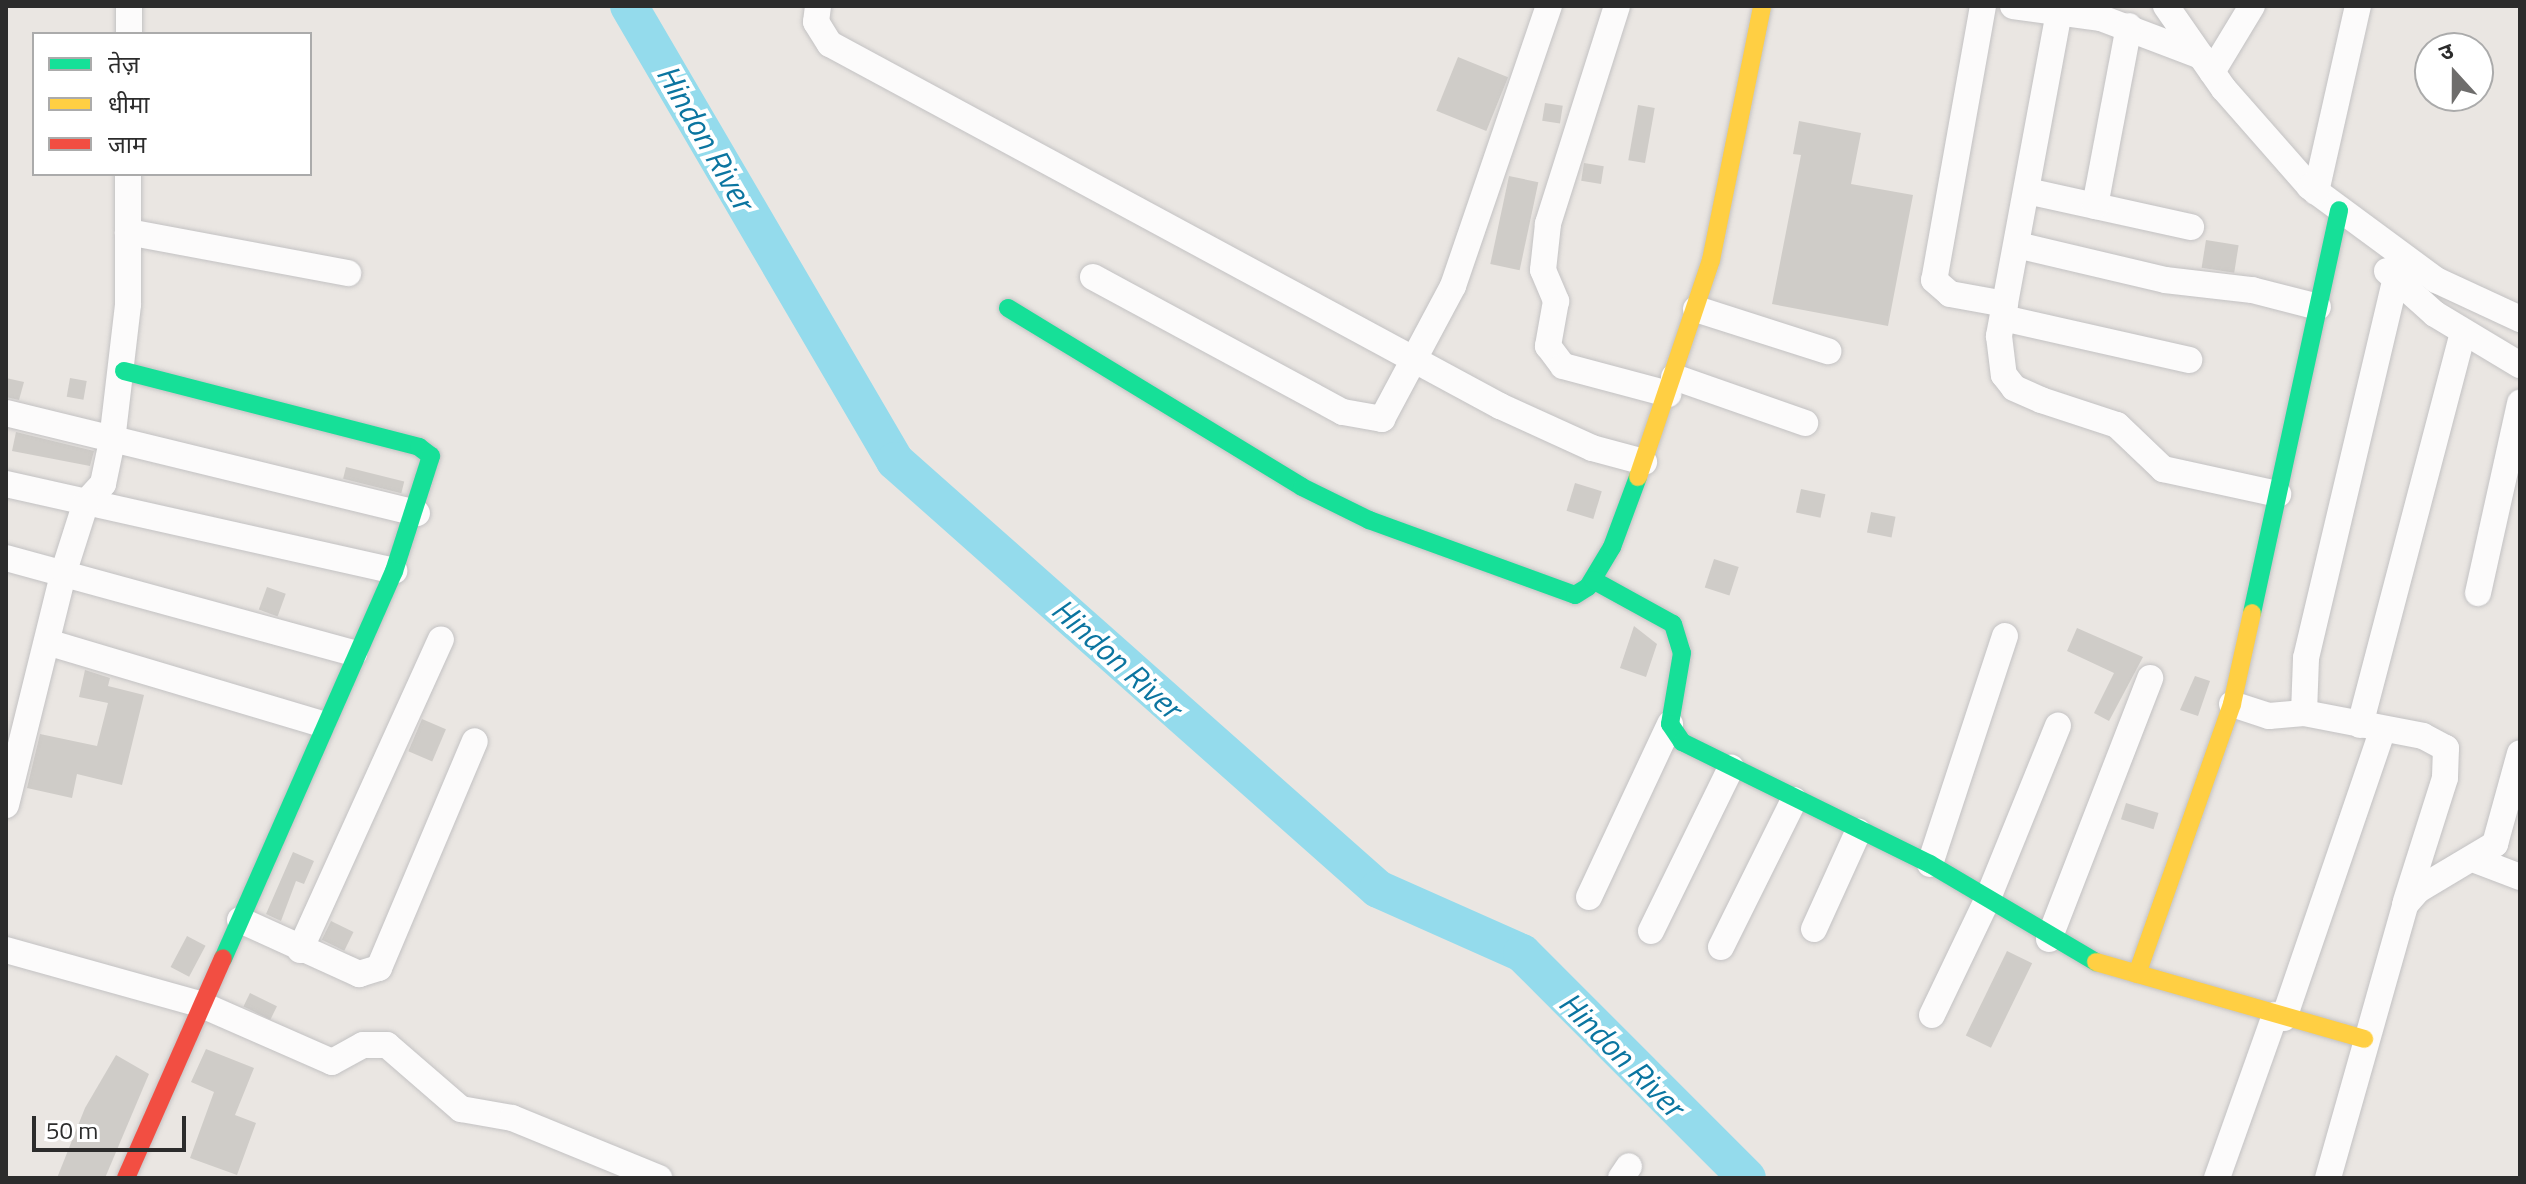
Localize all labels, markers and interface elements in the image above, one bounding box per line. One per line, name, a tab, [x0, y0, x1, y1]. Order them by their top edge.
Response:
legend	[32, 32, 312, 176]
north arrow	[2414, 32, 2494, 112]
text: उ	[2434, 33, 2458, 70]
text: तेज़	[108, 46, 140, 82]
water label: Hindon River	[649, 58, 763, 216]
text: धीमा	[108, 86, 150, 122]
text: जाम	[108, 126, 146, 162]
water label: Hindon River	[1044, 590, 1190, 726]
water label: Hindon River	[1552, 984, 1692, 1124]
scale bar	[36, 1100, 190, 1150]
text: 50 m	[46, 1112, 98, 1148]

